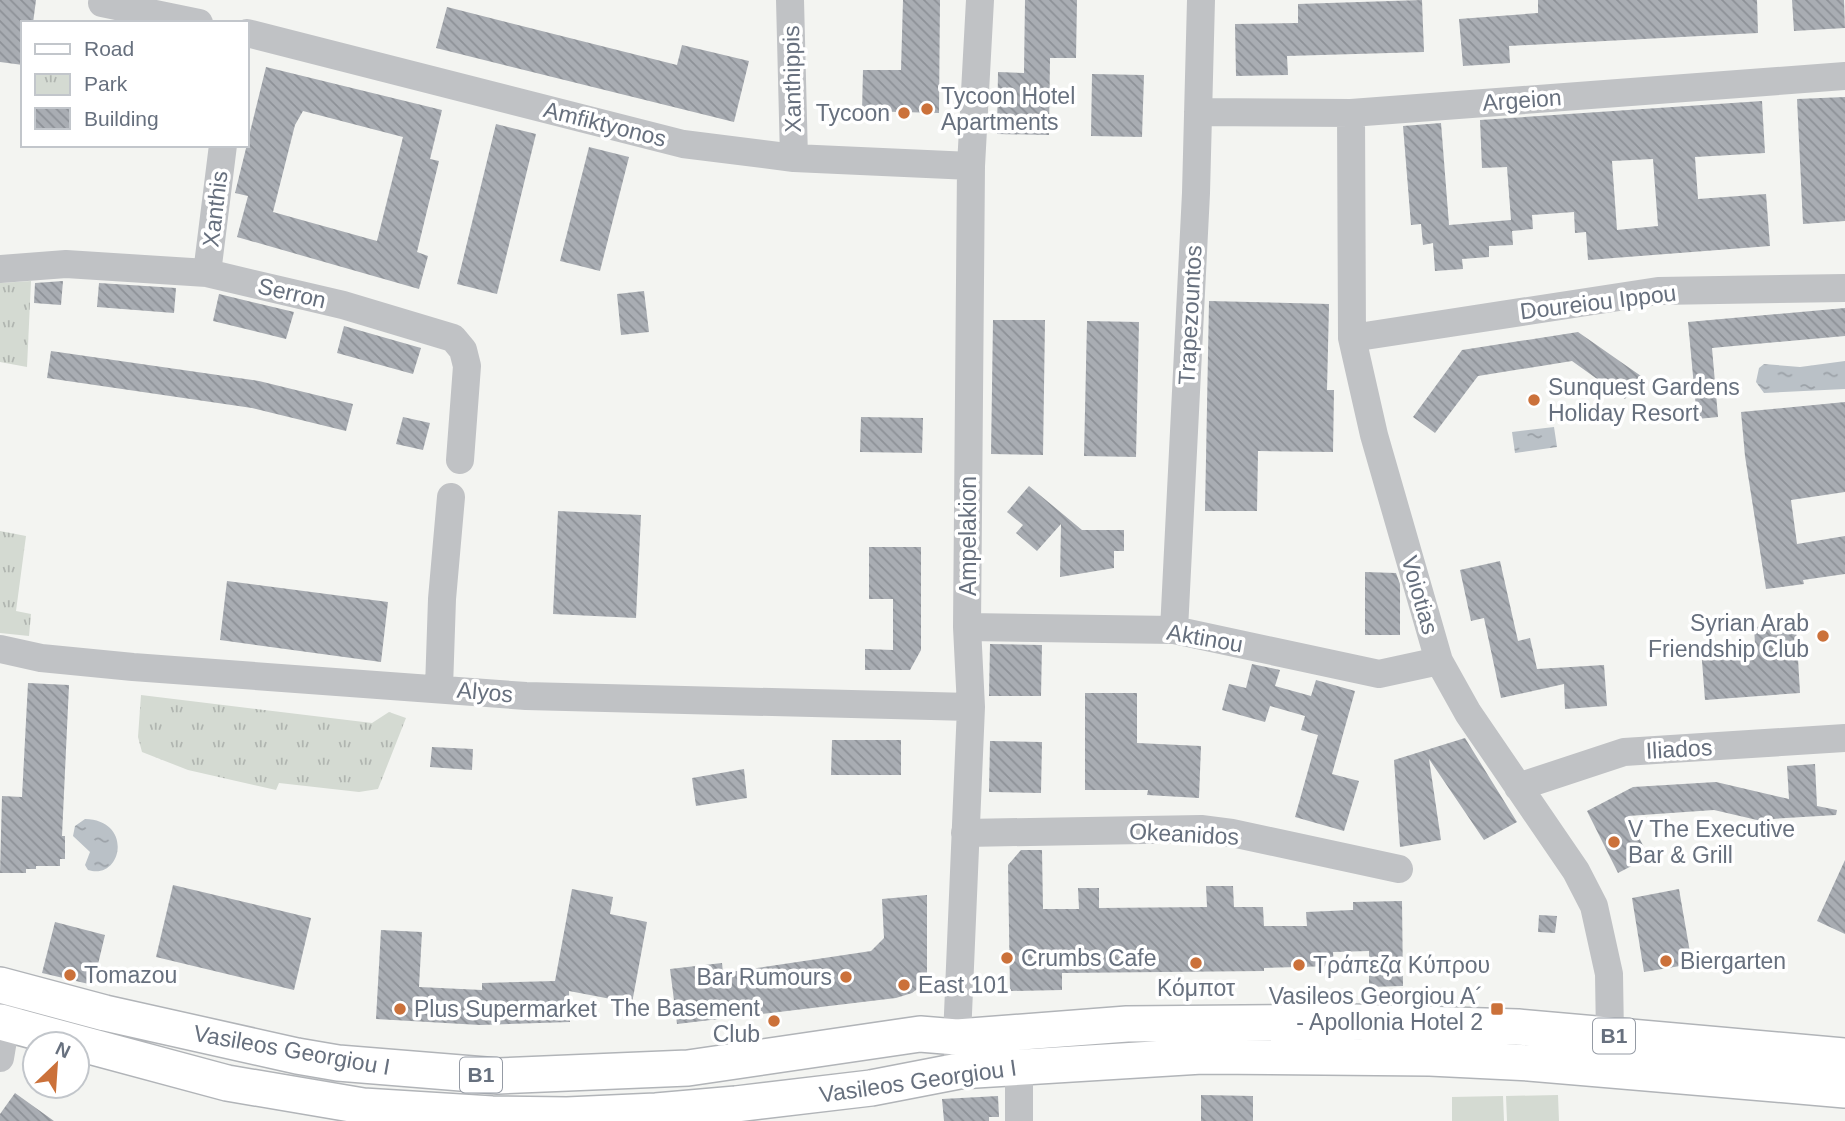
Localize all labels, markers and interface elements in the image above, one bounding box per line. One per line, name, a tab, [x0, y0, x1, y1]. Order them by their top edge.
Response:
legend	[21, 21, 248, 147]
street label: Xanthippis	[778, 25, 806, 133]
text: Road	[84, 37, 134, 60]
text: Park	[84, 72, 128, 95]
place label: Tycoon Hotel Apartments	[941, 83, 1075, 135]
street label: Argeion	[1482, 84, 1562, 116]
street label: Amfiktyonos	[541, 96, 669, 152]
place label: Tycoon	[816, 100, 890, 126]
marker: Tycoon Hotel Apartments	[919, 101, 935, 117]
marker: Tycoon	[896, 105, 912, 121]
text: Building	[84, 107, 159, 130]
street label: Xanthis	[197, 169, 233, 249]
street label: Trapezountos	[1173, 245, 1207, 385]
street label: Serron	[255, 273, 329, 313]
street label: Doureiou Ippou	[1518, 280, 1678, 324]
place label: Sunquest Gardens Holiday Resort	[1548, 374, 1740, 426]
marker: Sunquest Gardens Holiday Resort	[1526, 392, 1542, 408]
street label: Ampelakion	[955, 476, 981, 596]
street label: Voiotias	[1396, 553, 1444, 637]
place label: Syrian Arab Friendship Club	[1648, 610, 1809, 662]
street label: Aktinou	[1165, 619, 1245, 657]
marker: Syrian Arab Friendship Club	[1815, 628, 1831, 644]
street label: Alyos	[456, 677, 514, 707]
street label: Iliados	[1645, 734, 1713, 764]
place label: V The Executive Bar & Grill	[1628, 816, 1795, 868]
street label: Okeanidos	[1128, 818, 1240, 850]
marker: V The Executive Bar & Grill	[1606, 834, 1622, 850]
place label: Crumbs Cafe	[1021, 945, 1156, 971]
place label: Biergarten	[1680, 948, 1786, 974]
marker: Crumbs Cafe	[999, 950, 1015, 966]
place label: Τράπεζα Κύπρου	[1313, 952, 1490, 978]
marker: Biergarten	[1658, 953, 1674, 969]
marker: Κόμποτ	[1188, 955, 1204, 971]
marker: Τράπεζα Κύπρου	[1291, 957, 1307, 973]
place label: Tomazou	[84, 962, 177, 988]
place label: Bar Rumours	[697, 964, 832, 990]
marker: Tomazou	[62, 967, 78, 983]
marker: Bar Rumours	[838, 969, 854, 985]
place label: East 101	[918, 972, 1009, 998]
place label: Κόμποτ	[1157, 975, 1235, 1001]
marker: East 101	[896, 977, 912, 993]
place label: Vasileos Georgiou A´ - Apollonia Hotel 2	[1269, 983, 1483, 1035]
place label: The Basement Club	[610, 995, 761, 1047]
place label: Plus Supermarket	[414, 996, 597, 1022]
marker: Plus Supermarket	[392, 1001, 408, 1017]
marker: Vasileos Georgiou A´ - Apollonia Hotel 2	[1489, 1001, 1505, 1017]
marker: The Basement Club	[766, 1013, 782, 1029]
road number: B1	[1593, 1018, 1635, 1054]
street label: Vasileos Georgiou I	[192, 1020, 392, 1080]
north arrow	[21, 1030, 91, 1100]
text: N	[52, 1038, 74, 1062]
street label: Vasileos Georgiou I	[818, 1054, 1018, 1108]
road number: B1	[460, 1058, 502, 1092]

